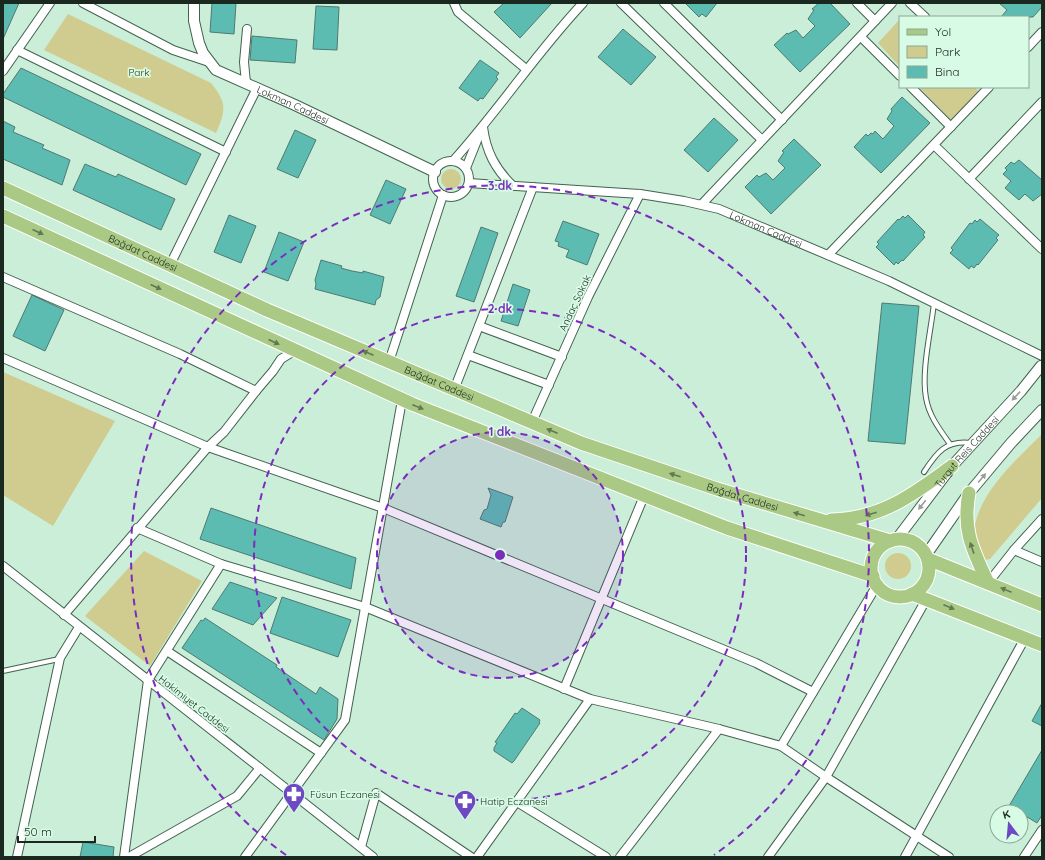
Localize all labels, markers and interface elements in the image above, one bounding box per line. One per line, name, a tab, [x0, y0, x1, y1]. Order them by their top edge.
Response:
legend	[899, 16, 1029, 88]
text: Yol	[935, 24, 951, 39]
text: Park	[935, 44, 960, 59]
text: Bina	[935, 64, 960, 79]
park label: Park	[128, 66, 150, 79]
street label: Lokman Caddesi	[255, 82, 331, 127]
text: 3 dk	[488, 178, 512, 193]
street label: Lokman Caddesi	[728, 208, 804, 250]
one-way arrow	[33, 229, 44, 235]
street label: Bağdat Caddesi	[106, 231, 179, 274]
street label: Andaç Sokak	[556, 273, 594, 333]
one-way arrow	[151, 284, 162, 290]
text: 2 dk	[488, 301, 512, 316]
one-way arrow	[269, 339, 280, 345]
one-way arrow	[363, 350, 374, 356]
street label: Bağdat Caddesi	[403, 363, 476, 403]
one-way arrow	[1012, 391, 1021, 402]
one-way arrow	[413, 404, 425, 410]
street label: Turgut Reis Caddesi	[931, 413, 1001, 490]
text: 1 dk	[489, 424, 511, 439]
one-way arrow	[547, 428, 558, 434]
one-way arrow	[668, 472, 680, 478]
one-way arrow	[977, 473, 986, 484]
street label: Bağdat Caddesi	[705, 479, 780, 514]
one-way arrow	[918, 500, 927, 511]
one-way arrow	[792, 511, 804, 517]
one-way arrow	[865, 511, 877, 517]
one-way arrow	[969, 541, 975, 553]
centre of rings	[493, 548, 507, 562]
one-way arrow	[1000, 587, 1011, 593]
one-way arrow	[943, 605, 955, 611]
street label: Hakimiyet Caddesi	[156, 672, 232, 736]
pharmacy icon: Füsun Eczanesi	[281, 781, 307, 814]
place label: Füsun Eczanesi	[310, 788, 380, 801]
pharmacy icon: Hatip Eczanesi	[452, 788, 478, 821]
place label: Hatip Eczanesi	[480, 795, 548, 808]
north arrow	[989, 804, 1029, 844]
text: K	[1001, 807, 1012, 822]
scale bar	[18, 818, 95, 844]
text: 50 m	[24, 824, 52, 839]

